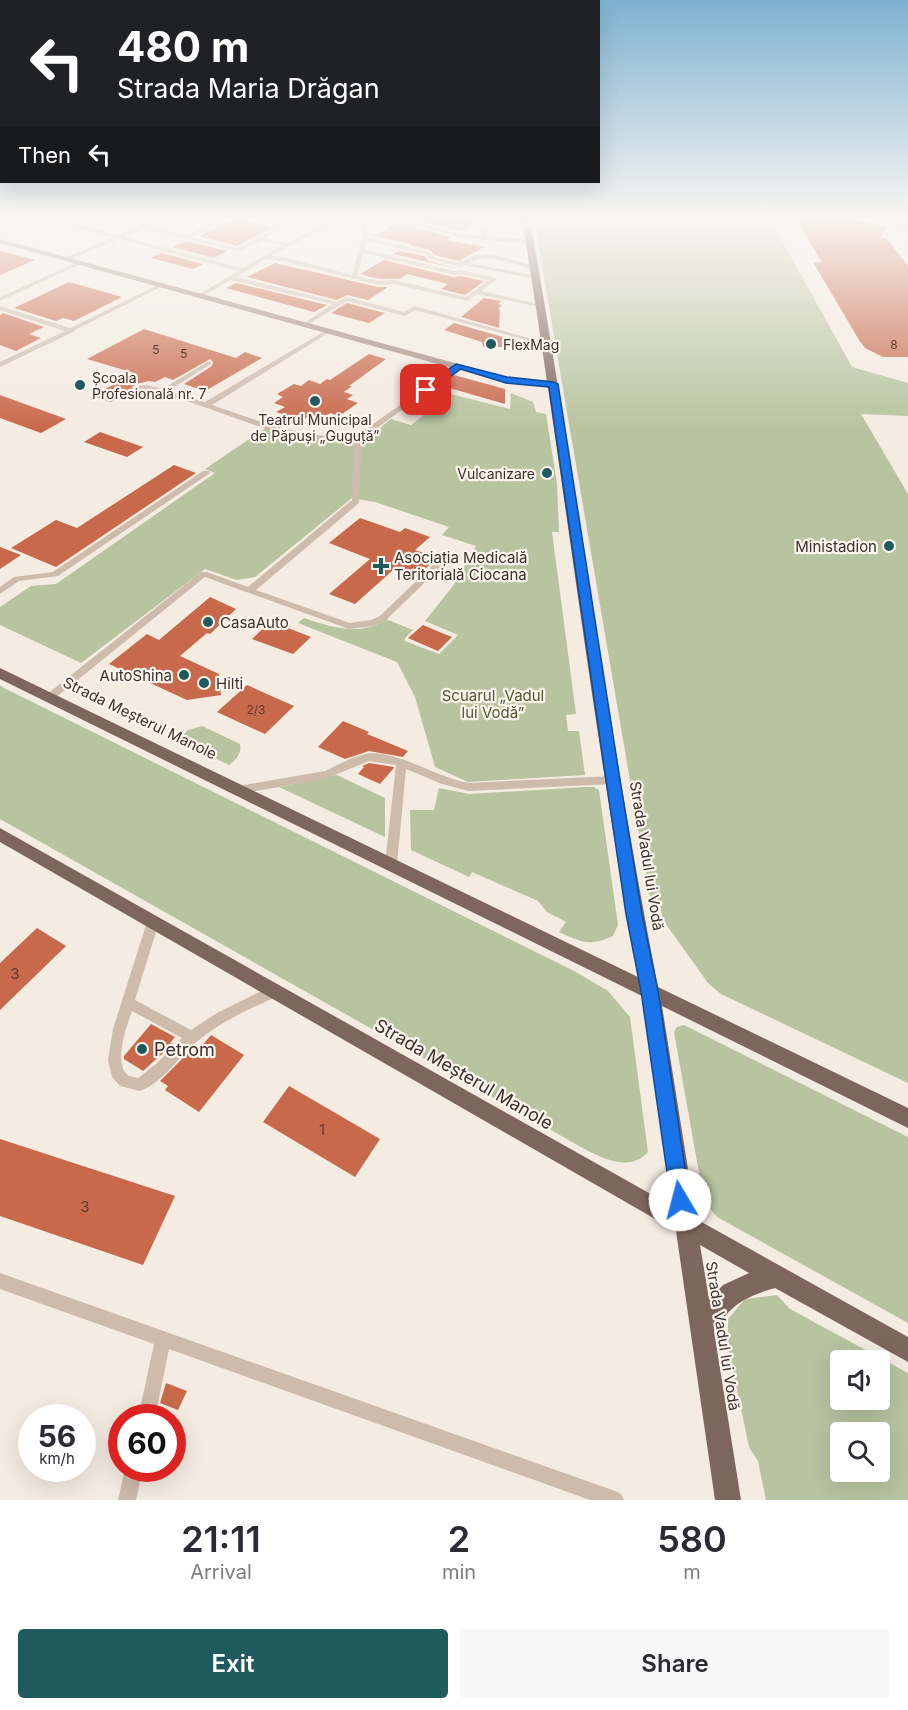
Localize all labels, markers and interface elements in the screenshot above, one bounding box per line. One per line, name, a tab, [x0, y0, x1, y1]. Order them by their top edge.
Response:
text: 480 m	[117, 21, 249, 72]
icon: left	[18, 24, 96, 102]
text: Strada Maria Drăgan	[117, 72, 380, 105]
icon: left	[83, 138, 116, 171]
text: Then	[18, 142, 71, 168]
place label: FlexMag	[503, 336, 559, 353]
marker: FlexMag	[484, 337, 498, 351]
house number: 8	[890, 337, 898, 352]
house number: 5	[152, 342, 160, 357]
house number: 5	[180, 346, 188, 361]
pin	[400, 364, 451, 415]
place label: Școala Profesională nr. 7	[92, 369, 206, 402]
icon: arrive	[409, 373, 442, 406]
marker: Școala Profesională nr. 7	[73, 378, 87, 392]
marker: Teatrul Municipal de Păpuși „Guguță”	[308, 394, 322, 408]
place label: Teatrul Municipal de Păpuși „Guguță”	[251, 411, 379, 445]
place label: Vulcanizare	[457, 465, 535, 482]
marker: Vulcanizare	[540, 466, 554, 480]
place label: Ministadion	[795, 537, 877, 556]
marker: Ministadion	[882, 539, 896, 553]
place label: Asociația Medicală Teritorială Ciocana	[394, 548, 527, 584]
marker: Asociația Medicală Teritorială Ciocana	[372, 557, 390, 575]
place label: CasaAuto	[220, 613, 289, 632]
marker: CasaAuto	[201, 615, 215, 629]
place label: AutoShina	[100, 666, 172, 685]
marker: AutoShina	[177, 668, 191, 682]
street label: Strada Meșterul Manole	[60, 672, 220, 764]
place label: Hilti	[216, 674, 243, 693]
marker: Hilti	[197, 676, 211, 690]
park label: Scuarul „Vadul lui Vodă”	[442, 686, 544, 722]
house number: 2/3	[246, 702, 266, 717]
street label: Strada Vadul lui Vodă	[626, 780, 668, 932]
house number: 3	[10, 964, 20, 983]
street label: Strada Meșterul Manole	[371, 1014, 557, 1135]
place label: Petrom	[154, 1039, 215, 1060]
marker: Petrom	[135, 1042, 149, 1056]
house number: 1	[319, 1120, 325, 1139]
position arrow	[648, 1168, 712, 1232]
house number: 3	[80, 1197, 90, 1216]
street label: Strada Vadul lui Vodă	[702, 1260, 744, 1412]
map controls	[830, 1350, 890, 1482]
button: sound	[830, 1350, 890, 1410]
speed limit sign: 60	[108, 1404, 186, 1482]
text: 56	[38, 1418, 76, 1454]
button: search	[830, 1422, 890, 1482]
text: km/h	[39, 1449, 75, 1468]
text: 21:11	[181, 1517, 261, 1561]
text: 2	[448, 1517, 470, 1561]
text: 580	[657, 1517, 727, 1561]
text: Arrival	[190, 1560, 252, 1584]
text: min	[442, 1560, 476, 1584]
text: m	[683, 1560, 701, 1584]
button: Exit	[18, 1629, 448, 1698]
button: Share	[460, 1629, 890, 1698]

